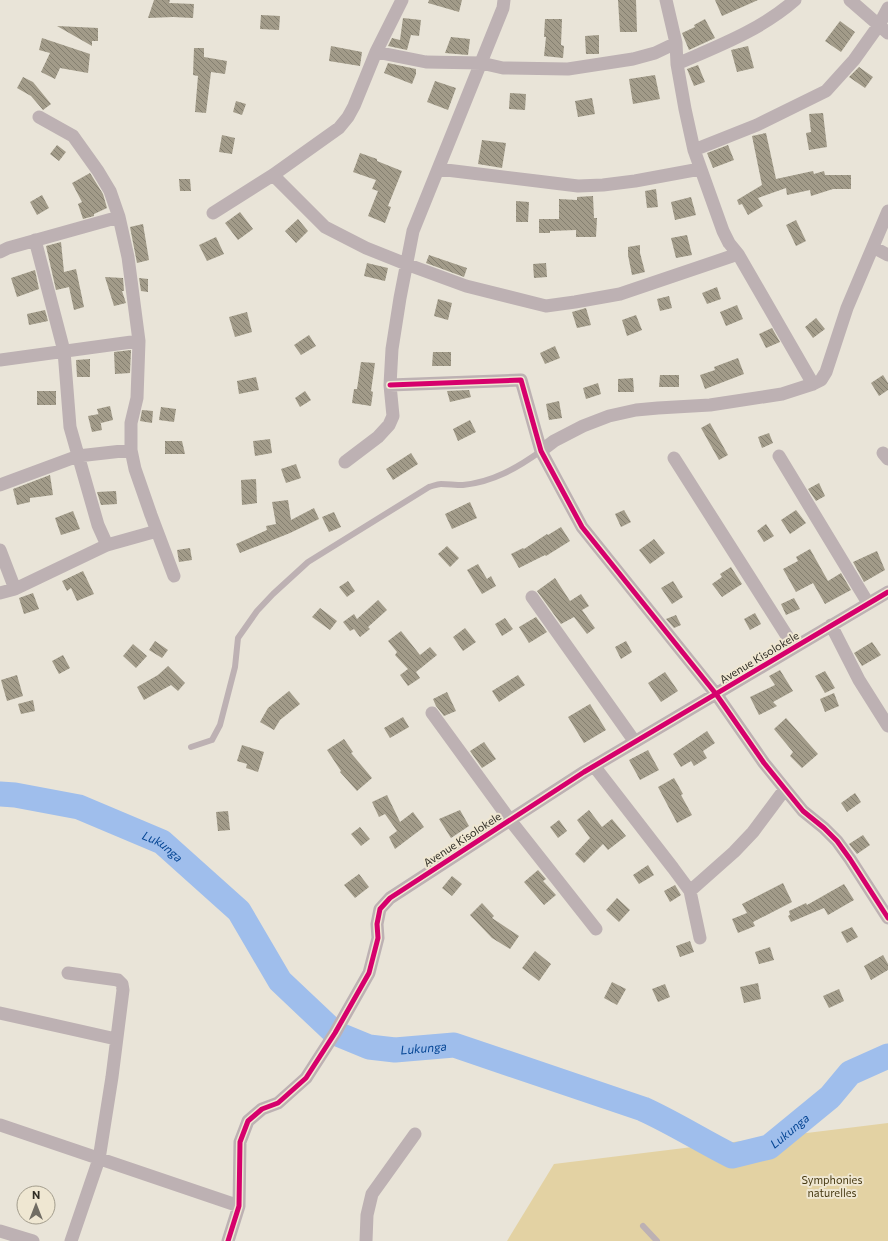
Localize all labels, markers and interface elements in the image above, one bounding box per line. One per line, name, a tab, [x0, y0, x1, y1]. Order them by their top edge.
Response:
street label: Avenue Kisolokele	[717, 628, 801, 686]
street label: Avenue Kisolokele	[421, 809, 503, 869]
water label: Lukunga	[140, 828, 186, 865]
water label: Lukunga	[400, 1039, 447, 1057]
water label: Lukunga	[767, 1110, 812, 1151]
park label: Symphonies naturelles	[802, 1173, 862, 1199]
north arrow	[16, 1185, 56, 1225]
text: N	[32, 1188, 40, 1201]

